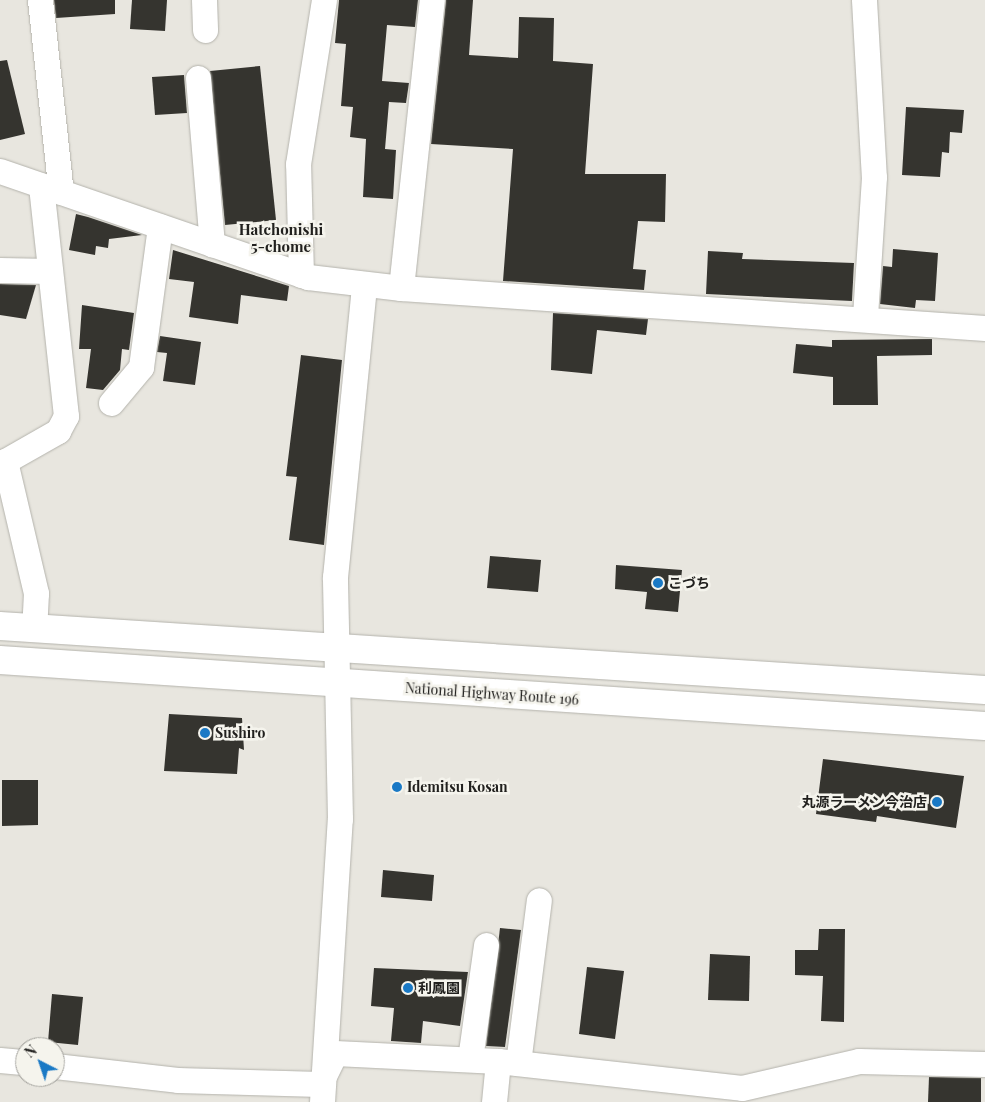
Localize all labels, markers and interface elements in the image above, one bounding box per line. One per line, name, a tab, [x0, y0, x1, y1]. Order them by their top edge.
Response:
district label: Hatchonishi 5-chome	[239, 220, 323, 255]
place label: こづち	[668, 575, 710, 591]
marker: こづち	[652, 577, 664, 589]
street label: National Highway Route 196	[404, 680, 580, 708]
place label: Sushiro	[215, 725, 265, 741]
marker: Sushiro	[199, 727, 211, 739]
place label: Idemitsu Kosan	[407, 779, 508, 795]
marker: Idemitsu Kosan	[391, 781, 403, 793]
place label: 丸源ラーメン今治店	[801, 794, 927, 810]
marker: 丸源ラーメン今治店	[931, 796, 943, 808]
place label: 利鳳園	[418, 980, 460, 996]
marker: 利鳳園	[402, 982, 414, 994]
north arrow	[15, 1037, 65, 1087]
text: N	[20, 1041, 41, 1062]

